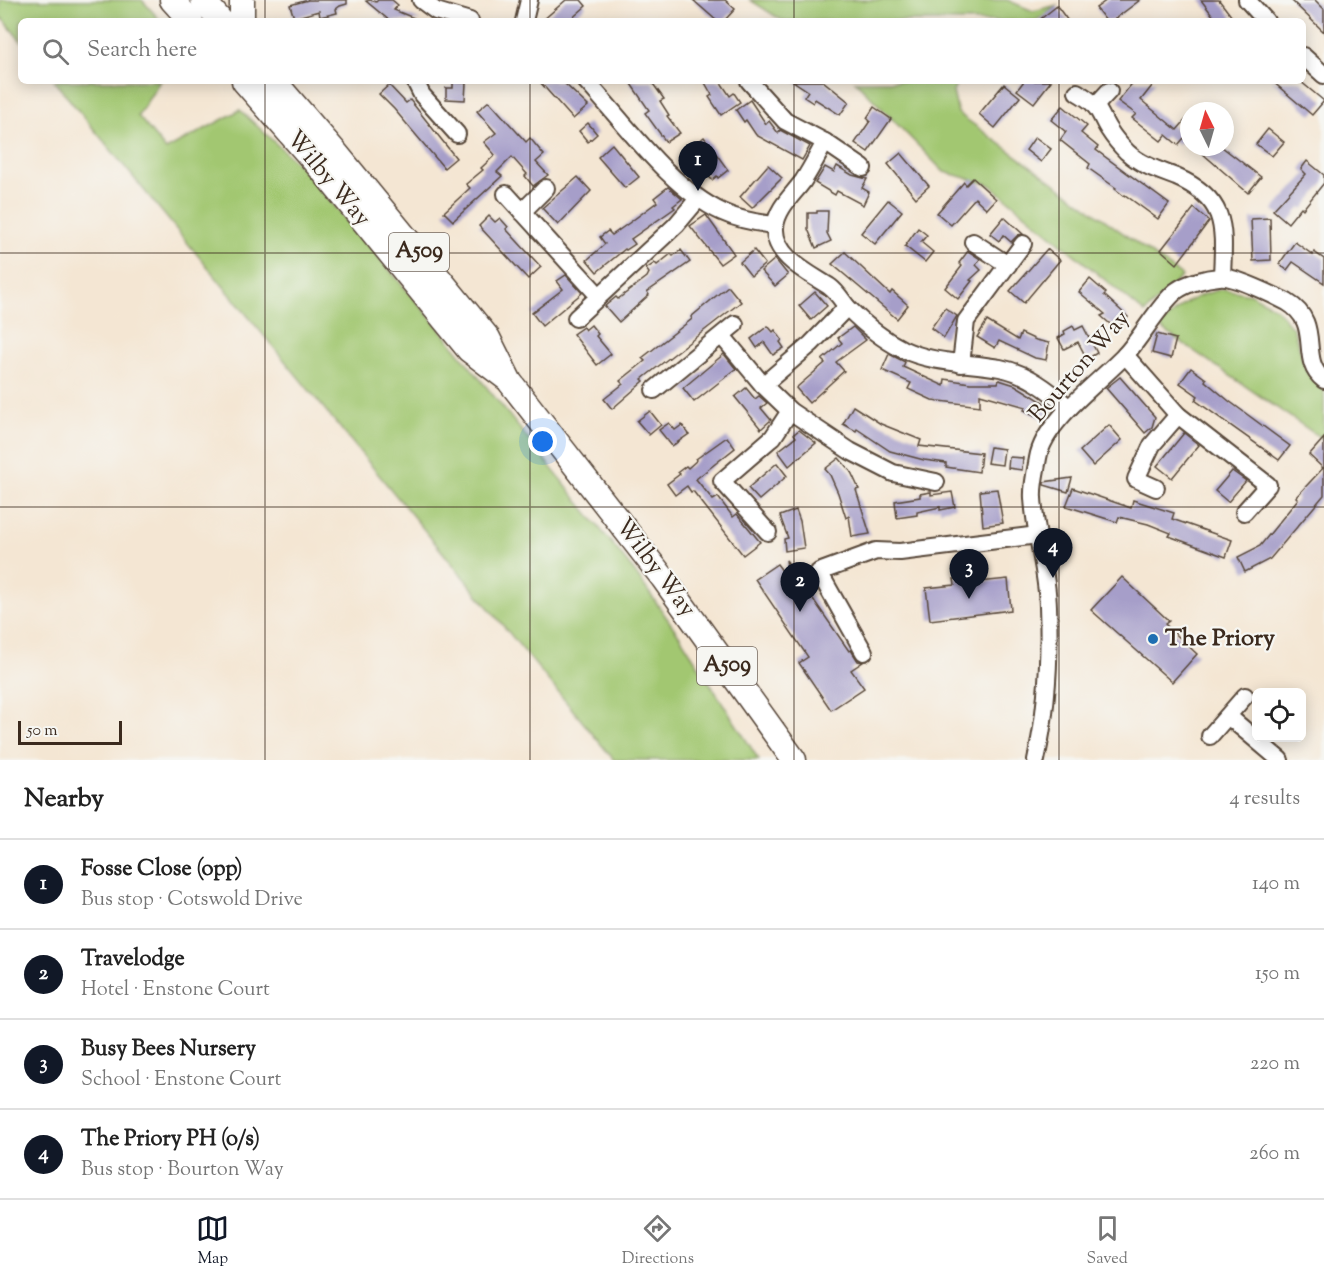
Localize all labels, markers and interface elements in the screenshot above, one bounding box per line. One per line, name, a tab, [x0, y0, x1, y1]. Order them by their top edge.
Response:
search box	[18, 18, 1306, 84]
icon: search	[39, 35, 72, 68]
text: Search here	[87, 35, 197, 67]
north arrow	[1180, 102, 1234, 156]
street label: Wilby Way	[278, 124, 378, 235]
pin: 1	[678, 142, 718, 191]
road number: A509	[389, 233, 449, 271]
street label: Bourton Way	[1021, 303, 1139, 431]
your location	[528, 427, 557, 456]
street label: Wilby Way	[606, 511, 704, 625]
pin: 4	[1034, 528, 1072, 578]
pin: 3	[950, 550, 988, 599]
pin: 2	[780, 562, 820, 612]
place label: The Priory	[1165, 622, 1275, 656]
marker: The Priory	[1146, 632, 1160, 646]
road number: A509	[697, 647, 757, 685]
map controls	[1252, 688, 1306, 742]
button: locate	[1252, 688, 1306, 742]
scale bar	[18, 718, 122, 746]
text: 50 m	[27, 720, 58, 743]
text: Nearby	[24, 781, 104, 818]
text: 4 results	[1229, 785, 1300, 814]
text: Fosse Close (opp)	[81, 854, 242, 886]
text: 1	[40, 870, 47, 899]
text: 140 m	[1252, 870, 1300, 899]
text: Bus stop · Cotswold Drive	[81, 886, 303, 915]
text: Travelodge	[81, 944, 185, 976]
text: 2	[39, 960, 48, 989]
text: 150 m	[1255, 960, 1300, 989]
text: Hotel · Enstone Court	[81, 976, 270, 1005]
text: Busy Bees Nursery	[81, 1034, 256, 1066]
text: 3	[39, 1050, 48, 1079]
text: 220 m	[1250, 1050, 1300, 1079]
text: School · Enstone Court	[81, 1066, 281, 1095]
text: The Priory PH (o/s)	[81, 1124, 260, 1156]
text: 4	[38, 1140, 49, 1169]
text: 260 m	[1249, 1140, 1300, 1169]
text: Bus stop · Bourton Way	[81, 1156, 284, 1185]
tab: Map	[196, 1212, 229, 1271]
tab: Directions	[622, 1212, 694, 1271]
tab: Saved	[1087, 1212, 1128, 1271]

